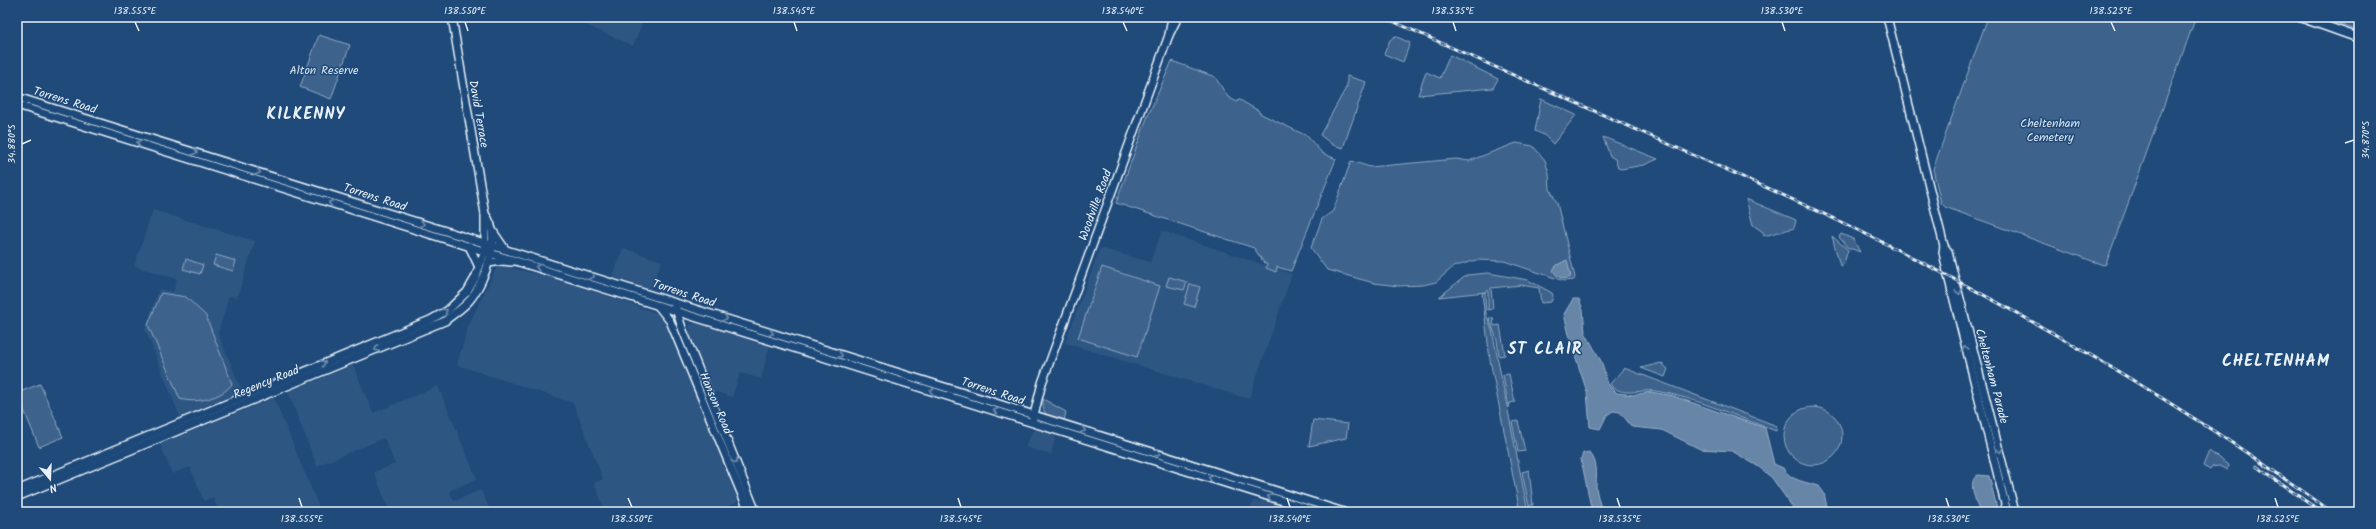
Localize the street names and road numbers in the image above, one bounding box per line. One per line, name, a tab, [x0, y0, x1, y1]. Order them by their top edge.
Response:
street label: David Terrace	[463, 79, 494, 150]
street label: Torrens Road	[31, 82, 100, 119]
street label: Woodville Road	[1074, 166, 1117, 243]
street label: Torrens Road	[341, 178, 410, 217]
street label: Torrens Road	[650, 274, 719, 313]
street label: Cheltenham Parade	[1970, 326, 2014, 426]
street label: Regency Road	[230, 360, 303, 404]
street label: Hanson Road	[694, 369, 738, 438]
street label: Torrens Road	[959, 372, 1028, 411]

